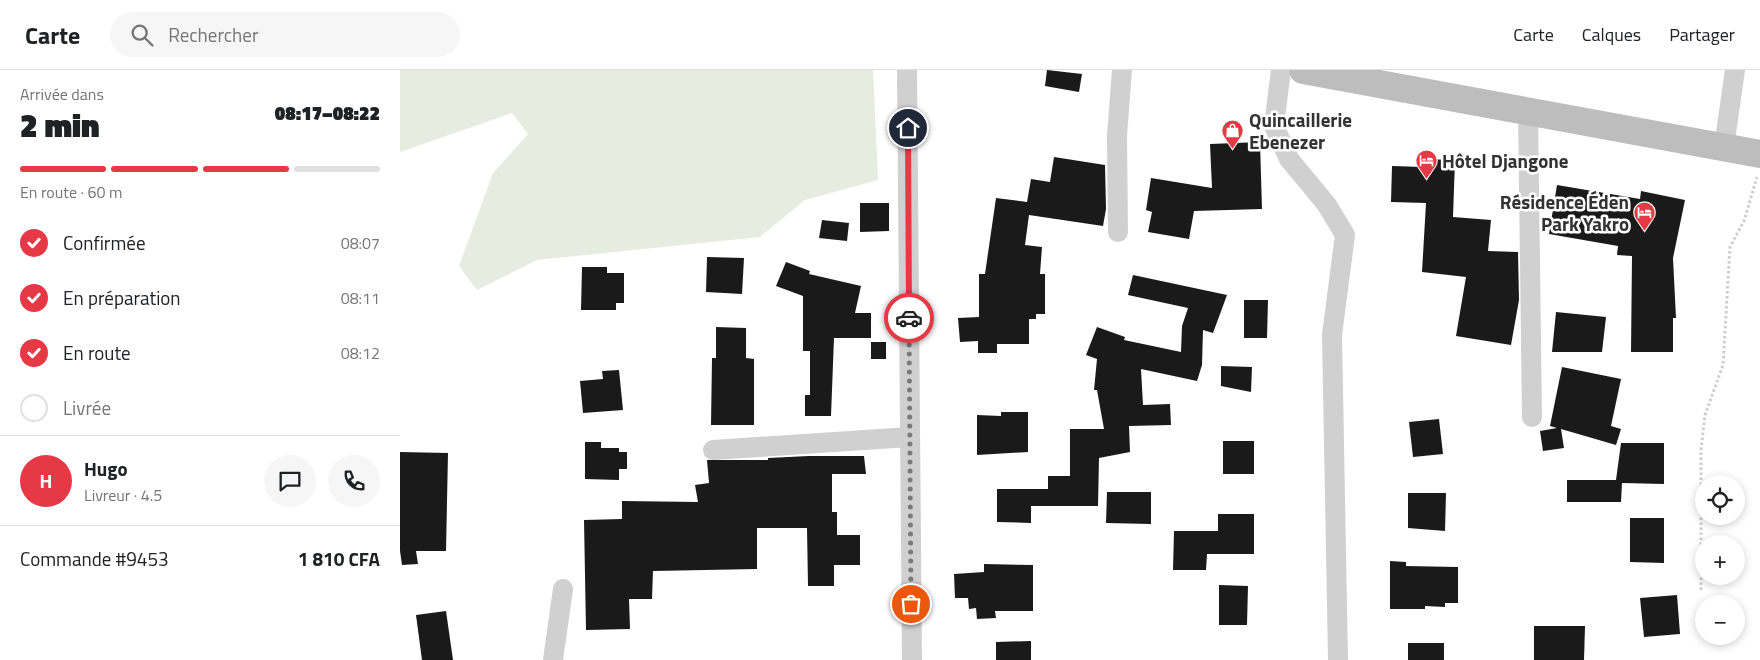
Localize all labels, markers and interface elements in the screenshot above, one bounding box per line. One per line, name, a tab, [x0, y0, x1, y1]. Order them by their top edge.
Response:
search box	[110, 12, 460, 57]
text: Carte	[25, 17, 80, 53]
text: Rechercher	[168, 20, 258, 49]
icon: search	[128, 21, 156, 49]
text: Carte	[1513, 21, 1554, 48]
text: Calques	[1582, 21, 1641, 48]
text: Partager	[1669, 21, 1735, 48]
text: Arrivée dans	[20, 82, 104, 106]
text: 08:17–08:22	[275, 98, 380, 127]
text: 2 min	[20, 101, 100, 149]
place label: Quincaillerie Ebenezer	[1249, 105, 1352, 156]
pin	[887, 107, 929, 149]
icon: home	[894, 114, 922, 142]
shop icon: Quincaillerie Ebenezer	[1221, 119, 1245, 150]
place label: Hôtel Djangone	[1442, 146, 1569, 175]
hotel icon: Hôtel Djangone	[1414, 149, 1438, 180]
text: En route · 60 m	[20, 180, 122, 204]
place label: Résidence Éden Park Yakro	[1500, 187, 1629, 238]
hotel icon: Résidence Éden Park Yakro	[1633, 201, 1657, 232]
text: Confirmée	[63, 228, 145, 257]
icon: check	[20, 229, 48, 257]
text: 08:07	[341, 231, 380, 255]
text: En préparation	[63, 283, 181, 312]
icon: check	[20, 284, 48, 312]
text: 08:11	[341, 286, 380, 310]
courier	[884, 293, 934, 343]
icon: car	[895, 304, 923, 332]
text: En route	[63, 338, 131, 367]
icon: check	[20, 339, 48, 367]
text: 08:12	[341, 341, 380, 365]
text: Livrée	[63, 393, 111, 422]
text: Hugo	[84, 454, 128, 483]
button: chat	[264, 455, 316, 507]
button: phone	[328, 455, 380, 507]
text: H	[40, 466, 52, 495]
map controls	[1695, 475, 1745, 645]
button: locate	[1695, 475, 1745, 525]
text: Livreur · 4.5	[84, 483, 162, 507]
button: +	[1695, 535, 1745, 585]
text: Commande #9453	[20, 544, 169, 573]
text: 1 810 CFA	[298, 544, 380, 573]
pin	[890, 583, 932, 625]
icon: bag	[897, 590, 925, 618]
button: −	[1695, 595, 1745, 645]

